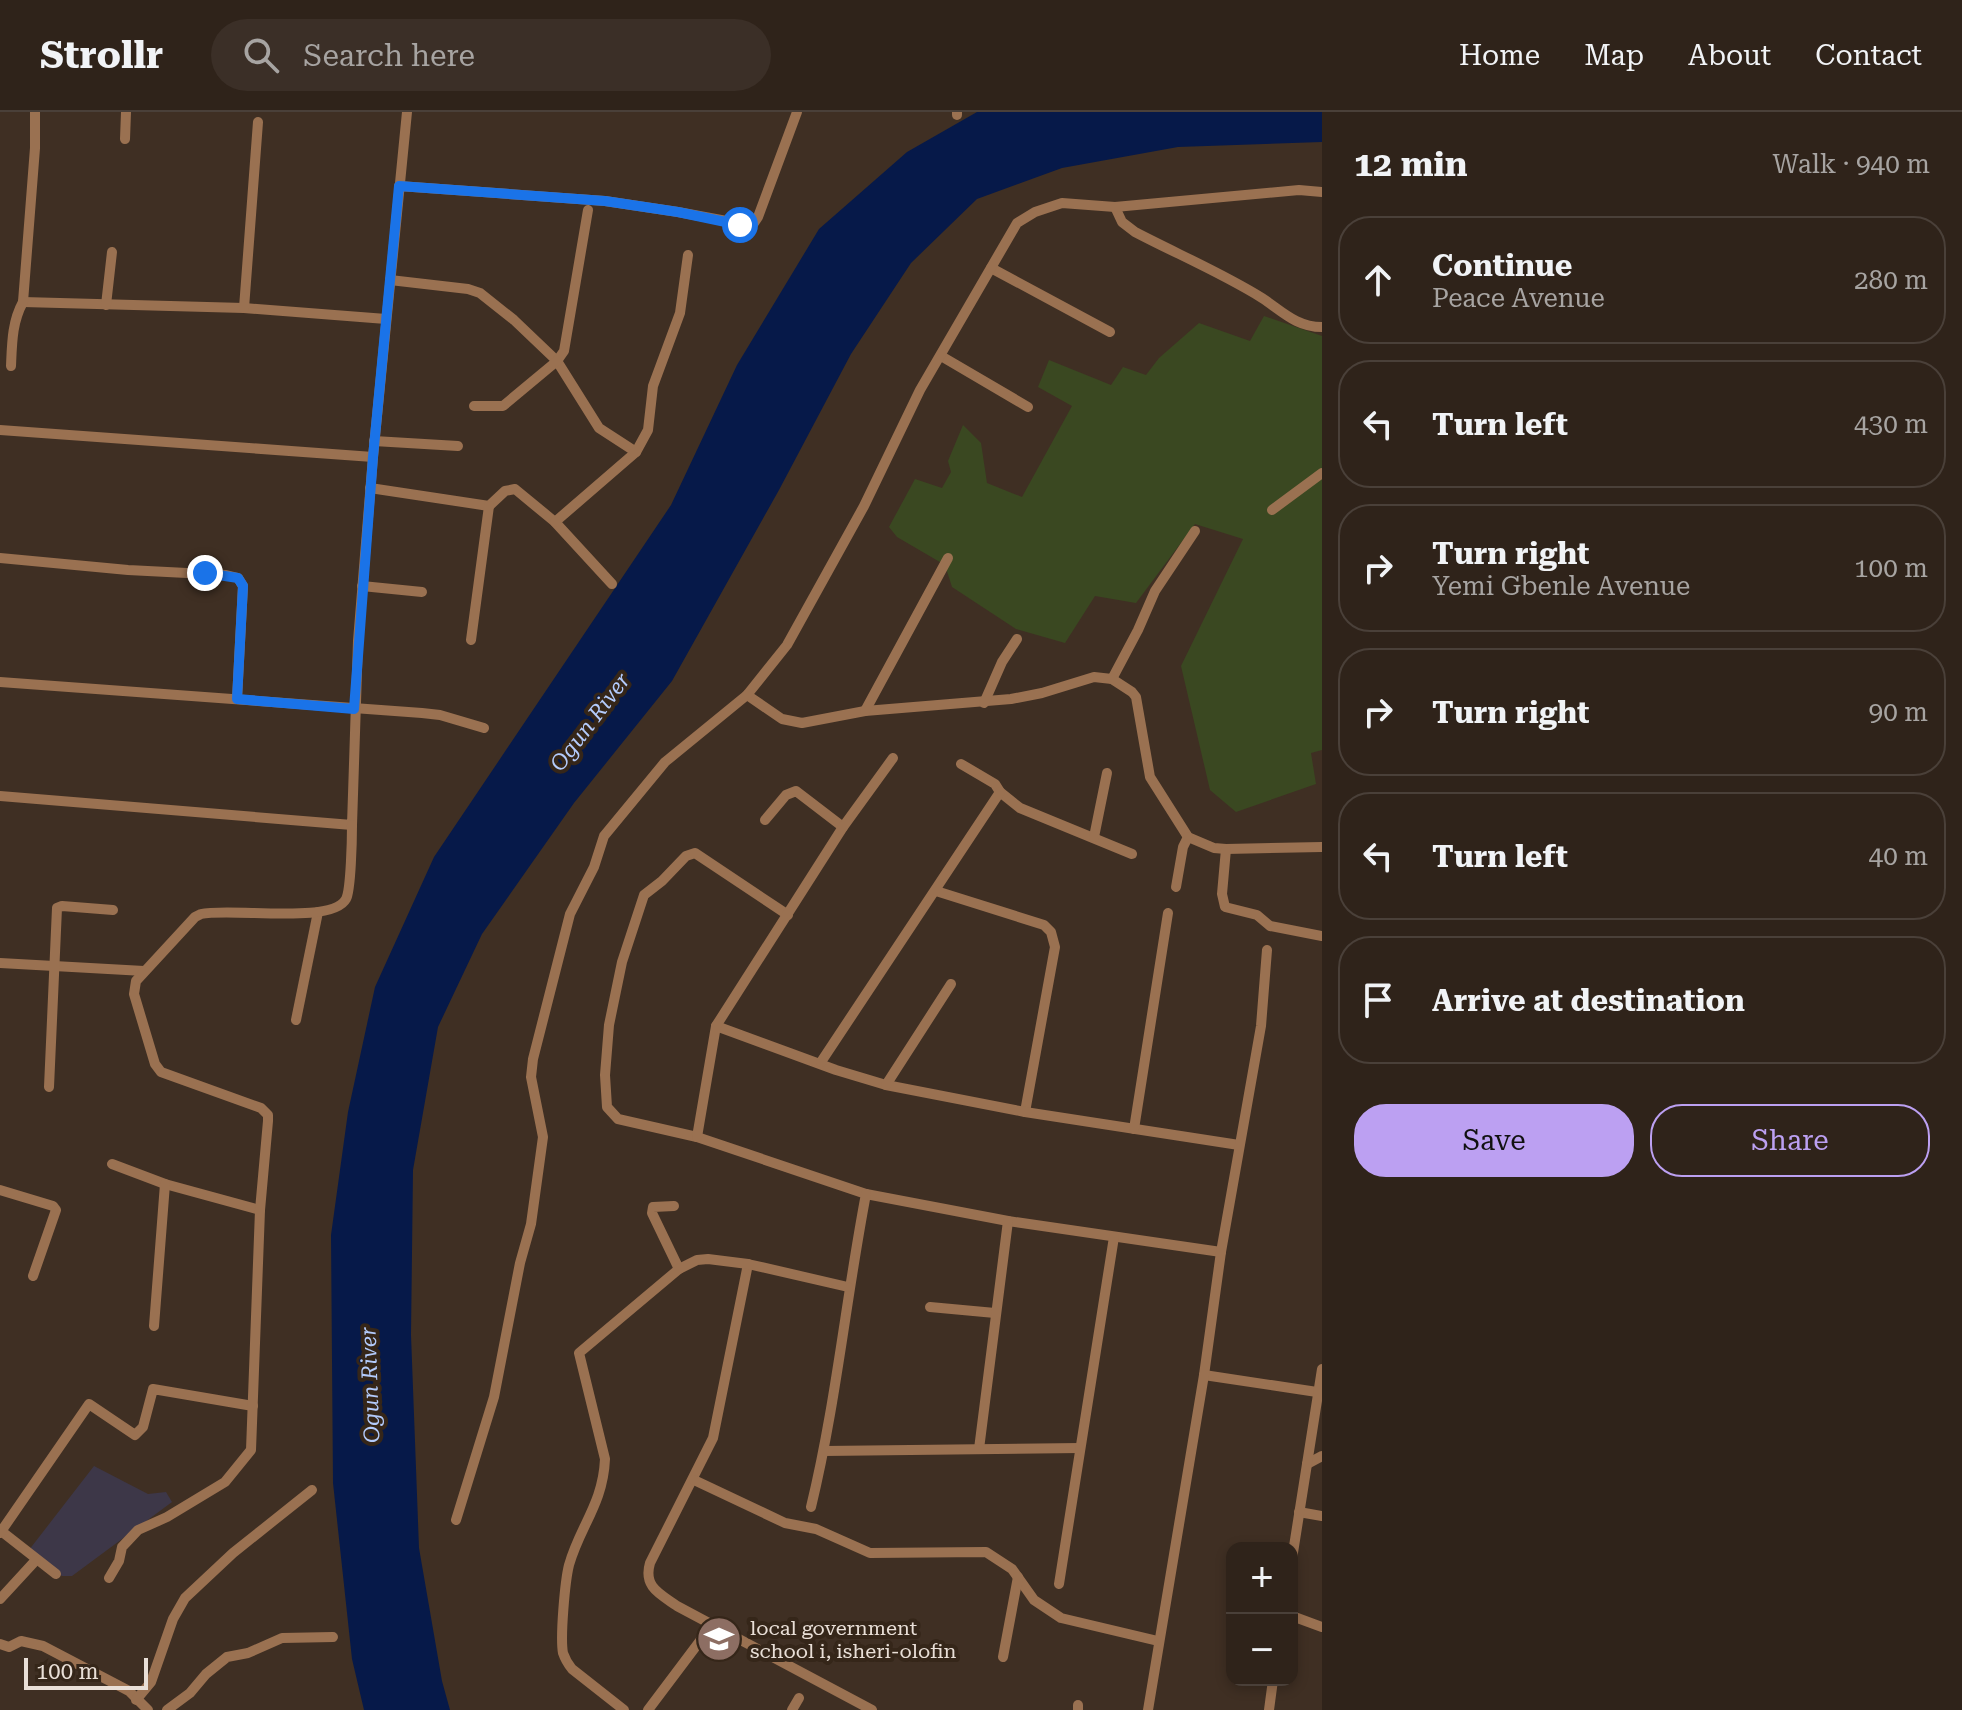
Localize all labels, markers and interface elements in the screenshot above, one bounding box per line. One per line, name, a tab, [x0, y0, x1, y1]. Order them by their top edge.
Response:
search box	[211, 19, 771, 91]
text: Strollr	[40, 33, 163, 77]
icon: search	[239, 33, 283, 77]
text: Search here	[303, 38, 475, 73]
text: Home	[1459, 39, 1540, 72]
text: Map	[1584, 39, 1644, 72]
text: About	[1688, 39, 1771, 72]
text: Contact	[1815, 39, 1922, 72]
text: 12 min	[1354, 144, 1468, 184]
text: Walk · 940 m	[1772, 149, 1930, 179]
route start	[722, 207, 758, 243]
text: Continue	[1432, 248, 1572, 283]
icon: ahead	[1356, 258, 1400, 302]
text: 280 m	[1854, 265, 1928, 295]
text: Peace Avenue	[1432, 283, 1605, 313]
icon: left	[1356, 402, 1400, 446]
text: Turn left	[1432, 407, 1568, 442]
text: 430 m	[1854, 409, 1928, 439]
text: Turn right	[1432, 536, 1589, 571]
icon: right	[1356, 546, 1400, 590]
text: 100 m	[1854, 553, 1928, 583]
route end	[187, 555, 223, 591]
text: Yemi Gbenle Avenue	[1432, 571, 1690, 601]
water label: Ogun River	[545, 668, 635, 776]
icon: right	[1356, 690, 1400, 734]
text: Turn right	[1432, 695, 1589, 730]
text: 90 m	[1869, 697, 1928, 727]
icon: left	[1356, 834, 1400, 878]
text: Turn left	[1432, 839, 1568, 874]
text: 40 m	[1869, 841, 1928, 871]
icon: arrive	[1356, 978, 1400, 1022]
text: Arrive at destination	[1432, 983, 1745, 1018]
button: Save	[1354, 1104, 1634, 1177]
button: Share	[1650, 1104, 1930, 1177]
water label: Ogun River	[355, 1326, 385, 1444]
map controls	[1226, 1542, 1298, 1686]
button: +	[1226, 1542, 1298, 1614]
button: −	[1226, 1614, 1298, 1686]
school or university icon: local government school i, isheri-olofin	[695, 1615, 743, 1663]
place label: local government school i, isheri-olofin	[750, 1616, 957, 1663]
scale bar	[24, 1654, 148, 1690]
text: 100 m	[36, 1659, 99, 1684]

